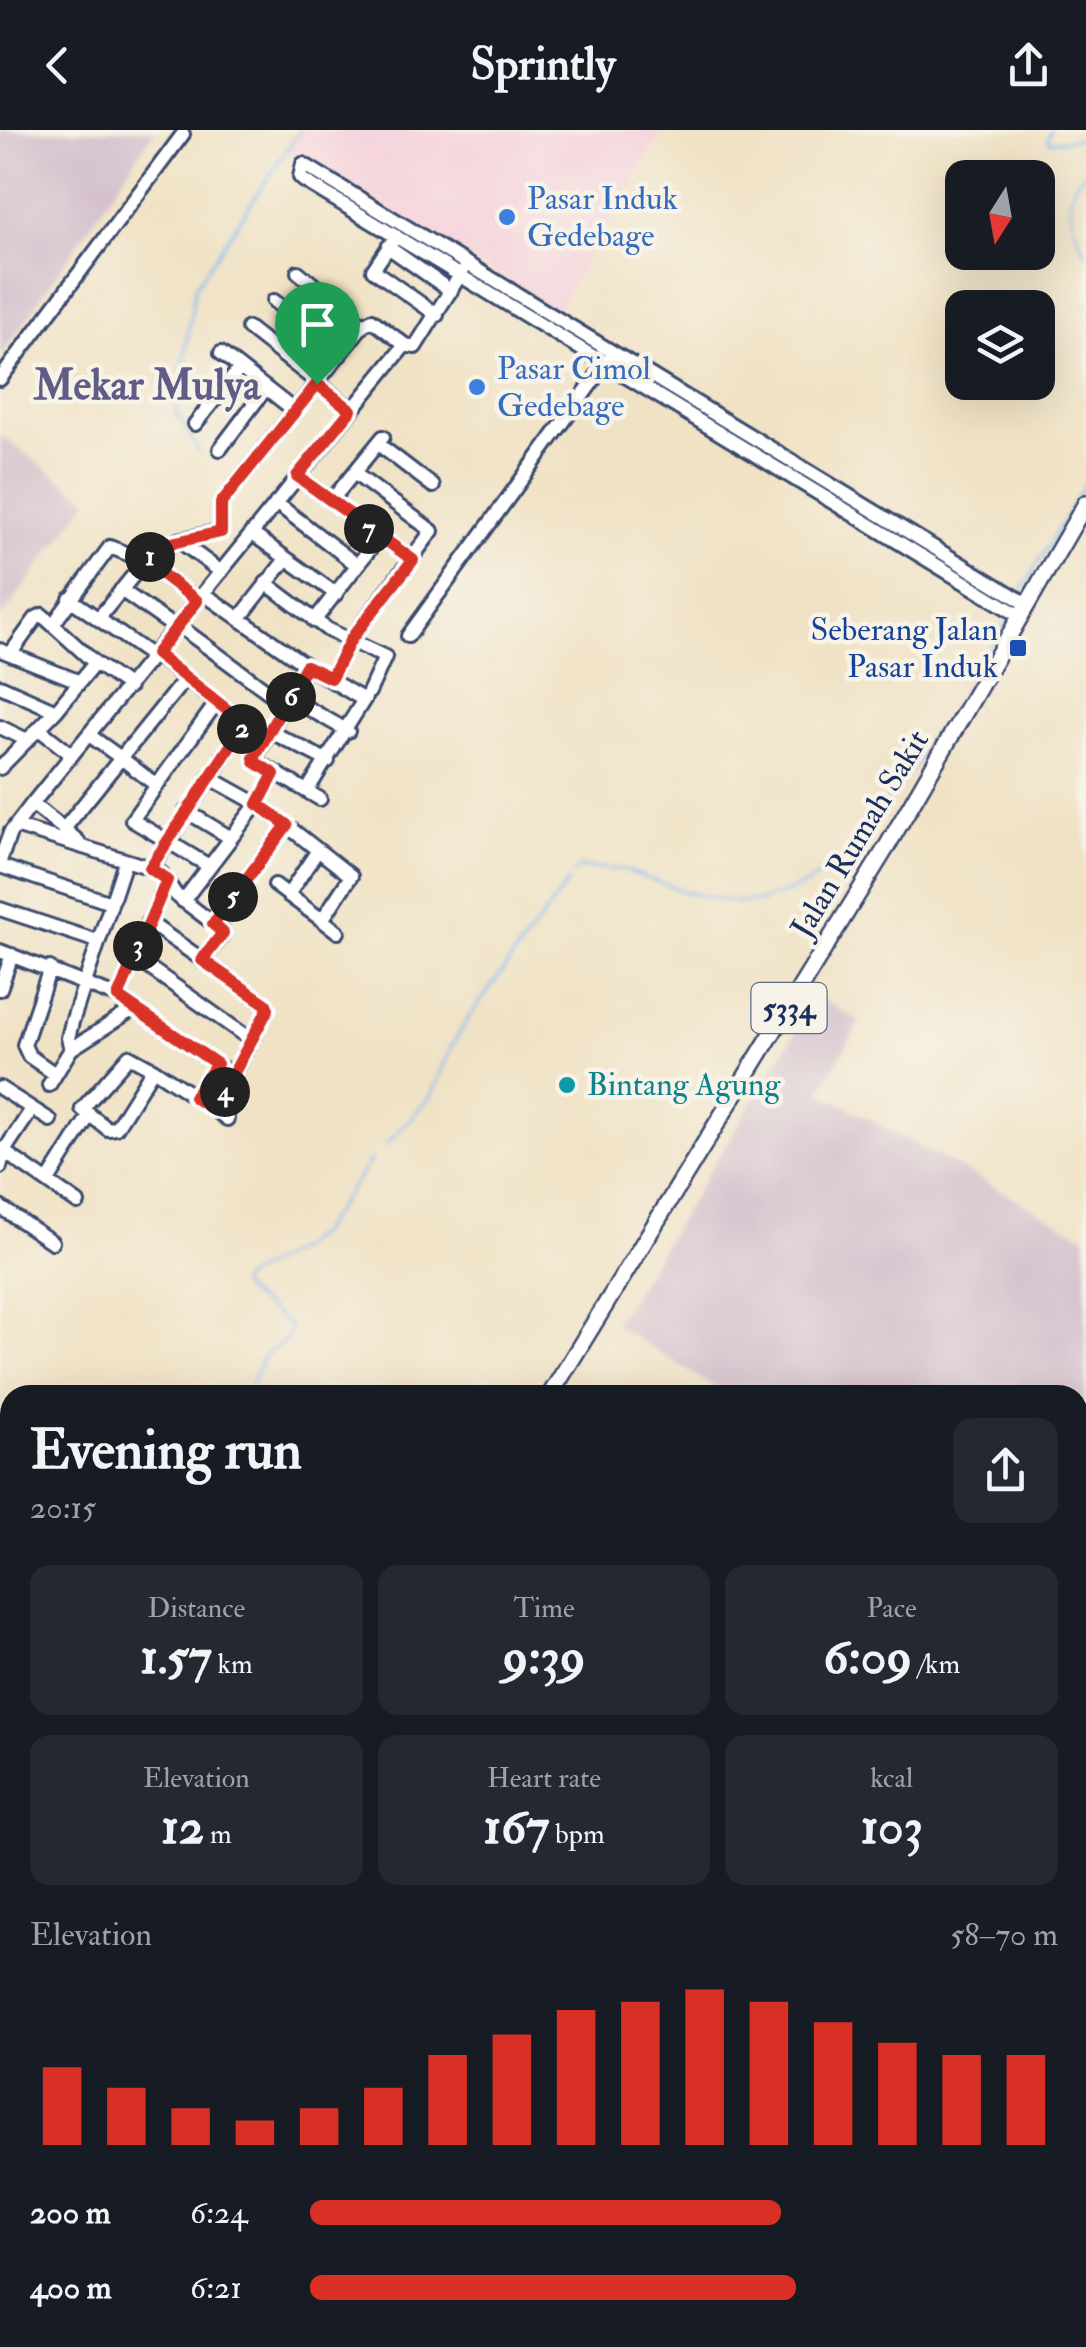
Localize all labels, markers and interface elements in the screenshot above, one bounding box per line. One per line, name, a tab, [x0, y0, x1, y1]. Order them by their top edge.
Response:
text: Sprintly	[470, 37, 616, 93]
icon: back	[30, 38, 85, 93]
icon: share	[1001, 38, 1056, 93]
north arrow	[945, 160, 1055, 270]
map controls	[945, 160, 1055, 400]
place label: Pasar Induk Gedebage	[527, 179, 678, 256]
marker: Pasar Induk Gedebage	[496, 206, 518, 228]
pin	[275, 282, 360, 385]
button: layers	[945, 290, 1055, 400]
icon: arrive	[290, 297, 345, 352]
place label: Pasar Cimol Gedebage	[497, 349, 651, 426]
district label: Mekar Mulya	[33, 360, 262, 413]
marker: Pasar Cimol Gedebage	[466, 376, 488, 398]
pin: 7	[344, 504, 394, 554]
text: 7	[363, 511, 375, 546]
pin: 1	[125, 532, 175, 582]
text: 1	[145, 539, 155, 574]
place label: Seberang Jalan Pasar Induk	[810, 610, 998, 687]
marker: Seberang Jalan Pasar Induk	[1007, 637, 1029, 659]
pin: 6	[266, 672, 316, 722]
text: 6	[284, 679, 298, 714]
pin: 2	[217, 704, 267, 754]
text: 2	[235, 711, 249, 746]
street label: Jalan Rumah Sakit	[782, 723, 938, 946]
pin: 5	[208, 872, 258, 922]
text: 5	[227, 879, 239, 914]
pin: 3	[113, 921, 163, 971]
text: 3	[133, 928, 143, 963]
road number: 5334	[752, 983, 826, 1033]
place label: Bintang Agung	[587, 1065, 782, 1105]
pin: 4	[200, 1067, 250, 1117]
text: 4	[217, 1074, 233, 1109]
marker: Bintang Agung	[556, 1074, 578, 1096]
text: Evening run	[30, 1416, 302, 1485]
button: share	[953, 1418, 1058, 1523]
text: 20:15	[30, 1488, 96, 1528]
text: Distance	[147, 1591, 245, 1626]
text: Time	[513, 1591, 575, 1626]
text: Pace	[867, 1591, 917, 1626]
text: 1.57	[140, 1626, 212, 1689]
text: 9:39	[503, 1626, 585, 1689]
text: 6:09	[823, 1626, 912, 1689]
text: km	[212, 1647, 253, 1682]
text: /km	[912, 1647, 960, 1682]
text: Elevation	[143, 1761, 250, 1796]
text: Heart rate	[487, 1761, 601, 1796]
text: kcal	[870, 1761, 913, 1796]
text: 12	[161, 1796, 204, 1859]
text: 167	[483, 1796, 549, 1859]
text: 103	[860, 1796, 923, 1859]
text: m	[204, 1817, 232, 1852]
text: bpm	[549, 1817, 605, 1852]
text: Elevation	[30, 1915, 152, 1955]
text: 58–70 m	[950, 1915, 1058, 1955]
text: 200 m	[30, 2193, 111, 2233]
text: 6:24	[190, 2193, 248, 2233]
text: 400 m	[30, 2268, 112, 2308]
text: 6:21	[190, 2268, 242, 2308]

